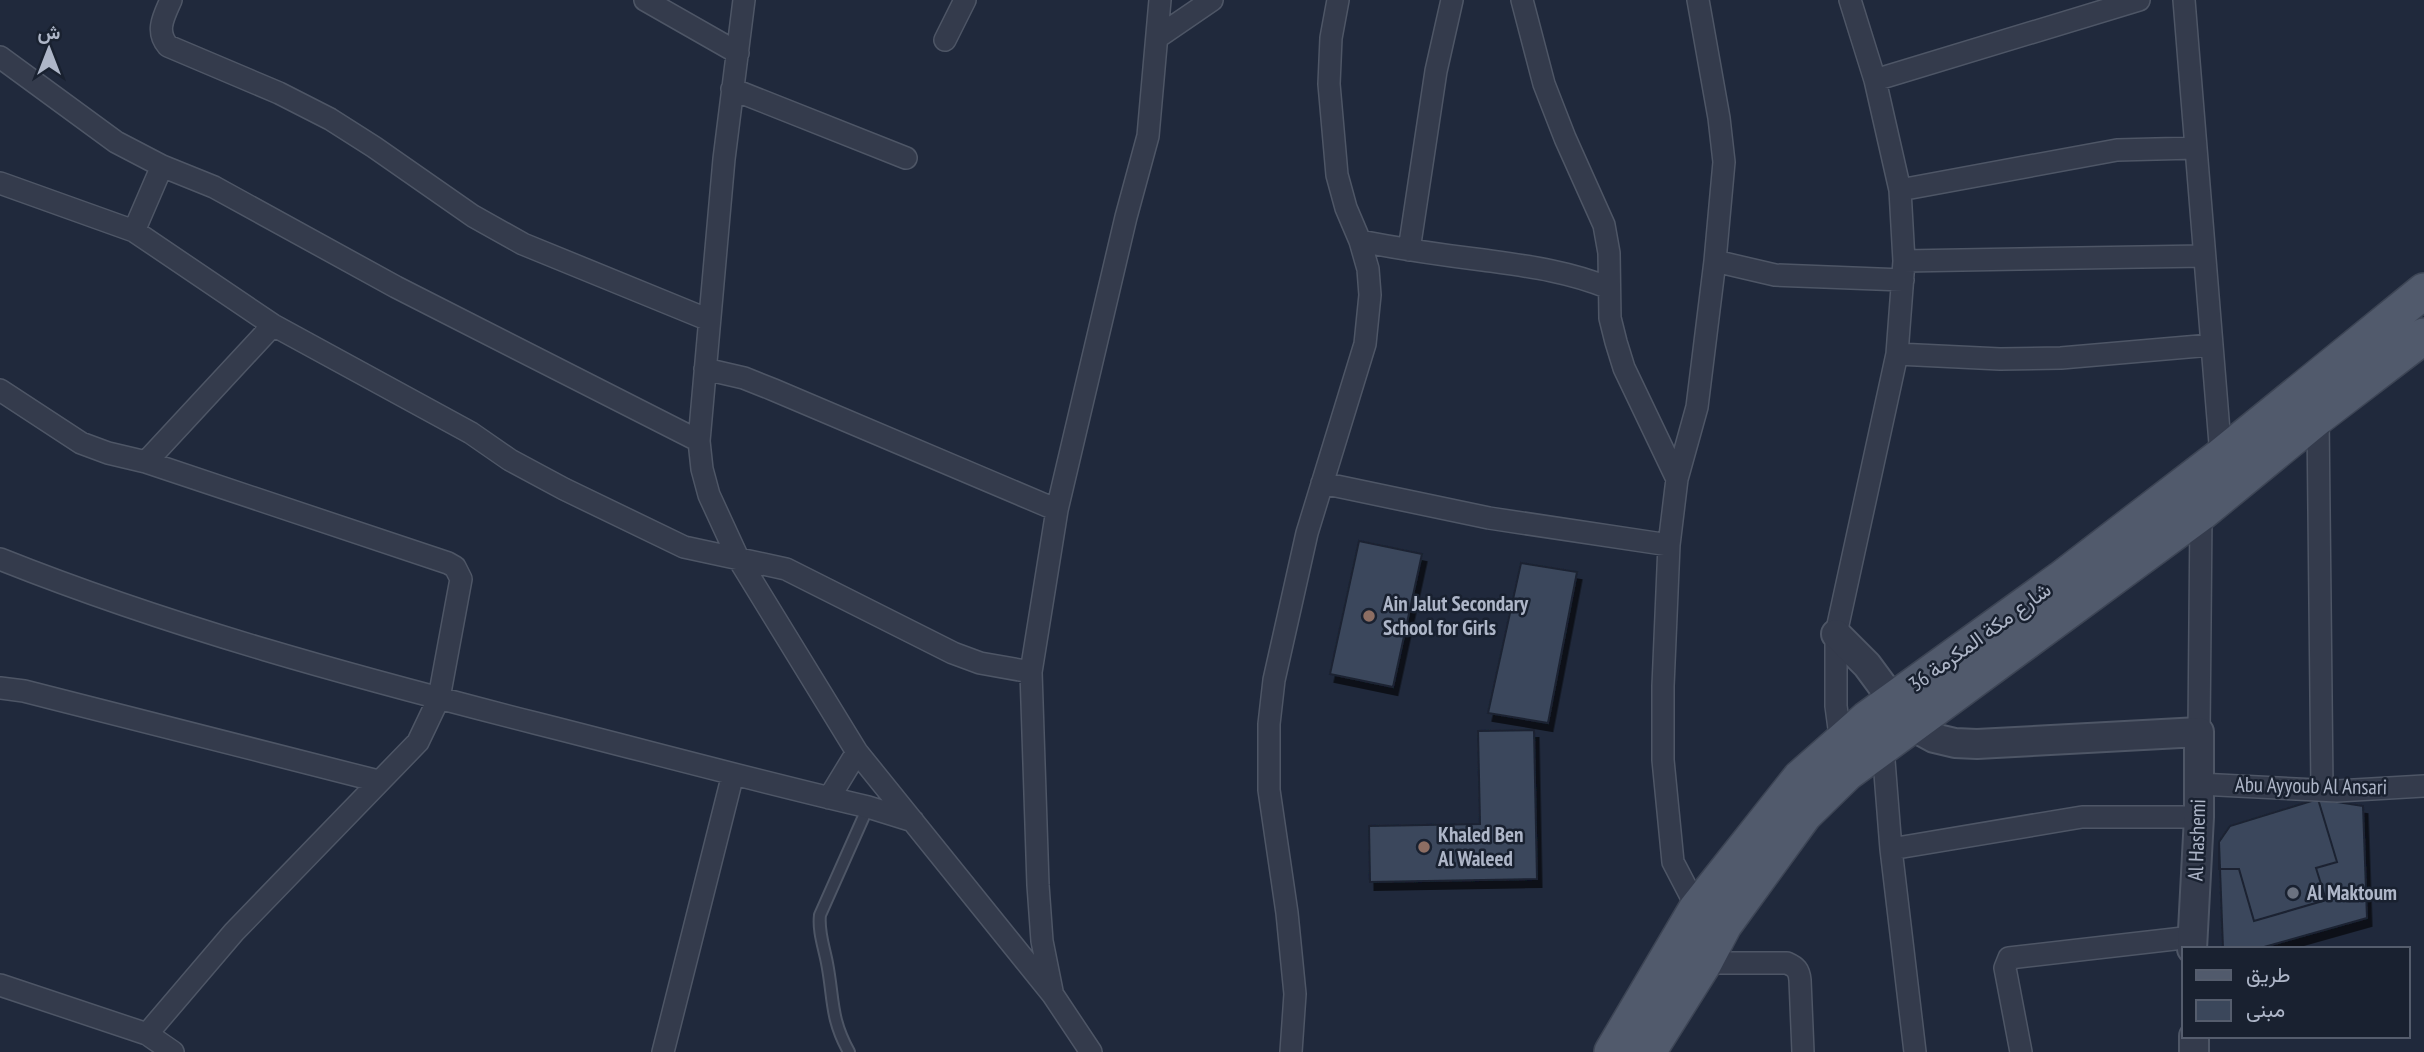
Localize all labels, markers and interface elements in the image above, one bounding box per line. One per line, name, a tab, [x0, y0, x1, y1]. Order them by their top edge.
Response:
north arrow	[14, 14, 84, 84]
text: ش	[38, 20, 61, 44]
street label: شارع مكة المكرمة 36	[1903, 576, 2057, 698]
place label: Ain Jalut Secondary School for Girls	[1382, 590, 1529, 641]
marker: Ain Jalut Secondary School for Girls	[1361, 608, 1377, 624]
street label: Abu Ayyoub Al Ansari	[2235, 771, 2387, 800]
street label: Al Hashemi	[2182, 798, 2211, 882]
place label: Khaled Ben Al Waleed	[1437, 821, 1523, 872]
marker: Khaled Ben Al Waleed	[1416, 839, 1432, 855]
place label: Al Maktoum	[2306, 879, 2397, 906]
marker: Al Maktoum	[2285, 885, 2301, 901]
legend	[2182, 947, 2410, 1038]
text: طريق	[2246, 961, 2291, 988]
text: مبنى	[2246, 996, 2285, 1023]

